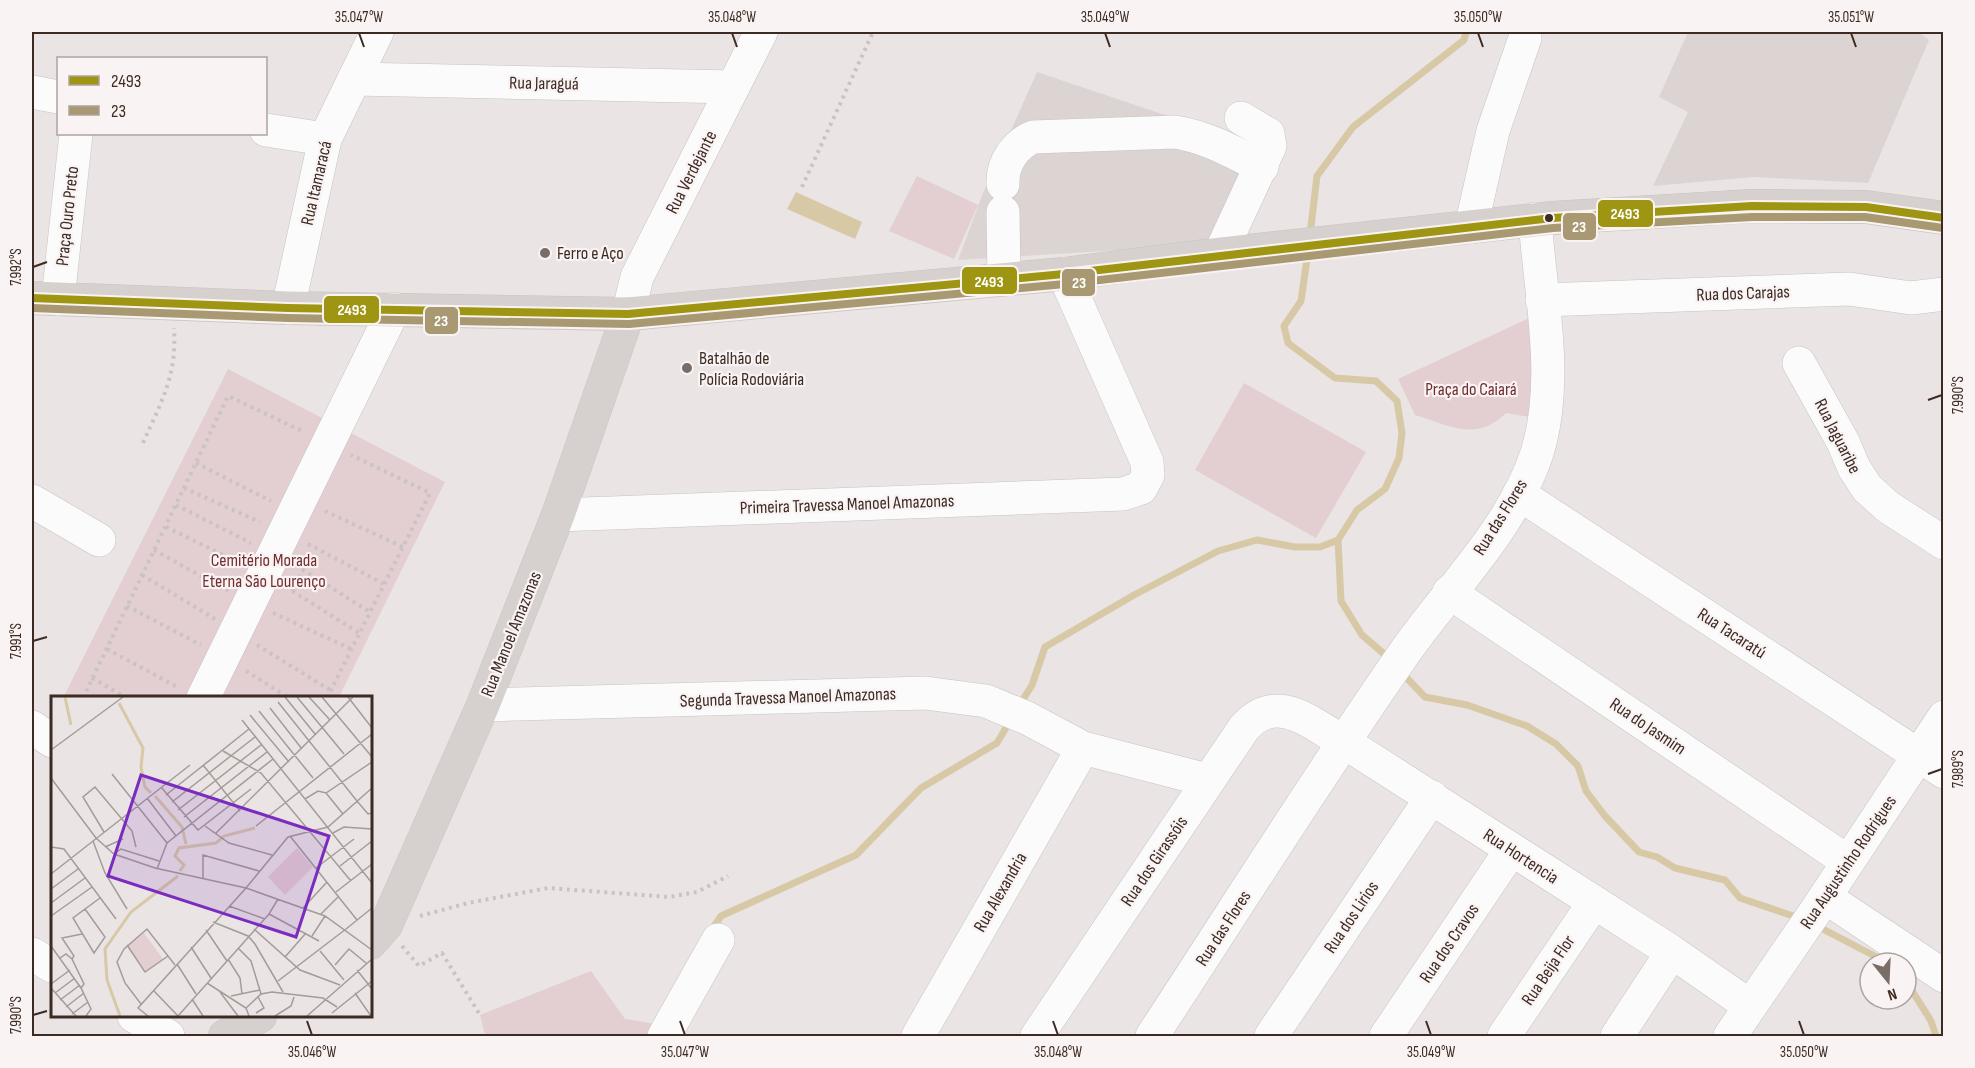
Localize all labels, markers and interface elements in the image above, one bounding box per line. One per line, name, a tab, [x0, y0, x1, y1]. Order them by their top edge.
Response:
text: 35.047°W	[335, 8, 383, 27]
text: 35.048°W	[708, 8, 756, 27]
text: 35.049°W	[1081, 8, 1129, 27]
text: 35.050°W	[1454, 8, 1502, 27]
text: 35.051°W	[1828, 8, 1874, 27]
legend	[57, 57, 267, 135]
text: 2493	[111, 71, 141, 92]
street label: Rua Jaraguá	[509, 72, 579, 95]
text: 23	[111, 101, 126, 122]
street label: Rua Verdejante	[662, 127, 721, 217]
street label: Rua Itamaracá	[297, 139, 336, 227]
street label: Praça Ouro Preto	[52, 165, 83, 267]
line badge: 2493	[1597, 199, 1654, 228]
text: 2493	[1610, 205, 1640, 224]
unlabelled marker	[1543, 212, 1555, 224]
line badge: 23	[1562, 212, 1597, 241]
text: 23	[1572, 218, 1586, 237]
place label: Ferro e Aço	[557, 243, 624, 264]
marker: Ferro e Aço	[538, 246, 552, 260]
text: 7.992°S	[7, 248, 26, 286]
line badge: 2493	[961, 266, 1018, 295]
line badge: 23	[1061, 268, 1096, 297]
text: 2493	[974, 273, 1004, 292]
text: 23	[1072, 274, 1086, 293]
street label: Rua dos Carajas	[1696, 281, 1790, 306]
line badge: 2493	[323, 295, 380, 324]
text: 2493	[337, 301, 367, 320]
line badge: 23	[424, 306, 459, 335]
text: 23	[434, 312, 448, 331]
place label: Batalhão de Polícia Rodoviária	[699, 348, 804, 390]
marker: Batalhão de Polícia Rodoviária	[680, 361, 694, 375]
text: 7.990°S	[1949, 376, 1968, 414]
park label: Praça do Caiará	[1425, 379, 1517, 400]
street label: Rua Jaguaribe	[1810, 395, 1865, 477]
street label: Rua das Flores	[1469, 475, 1532, 559]
street label: Primeira Travessa Manoel Amazonas	[739, 490, 955, 519]
park label: Cemitério Morada Eterna São Lourenço	[202, 550, 326, 592]
street label: Rua Manoel Amazonas	[477, 569, 546, 700]
street label: Rua Tacaratú	[1694, 604, 1770, 663]
text: 7.991°S	[7, 623, 26, 659]
street label: Segunda Travessa Manoel Amazonas	[680, 683, 896, 712]
street label: Rua do Jasmim	[1606, 693, 1690, 759]
inset map	[51, 696, 372, 1017]
text: 7.989°S	[1949, 750, 1968, 788]
street label: Rua Augustinho Rodrigues	[1796, 791, 1901, 933]
street label: Rua dos Girassóis	[1117, 812, 1192, 910]
street label: Rua Hortencia	[1479, 824, 1562, 889]
street label: Rua Alexandria	[969, 849, 1032, 936]
street label: Rua dos Lirios	[1320, 877, 1383, 957]
street label: Rua das Flores	[1191, 887, 1256, 970]
street label: Rua dos Cravos	[1415, 900, 1484, 987]
street label: Rua Beija Flor	[1517, 931, 1580, 1009]
north arrow	[1858, 951, 1918, 1011]
text: N	[1885, 983, 1899, 1004]
text: 7.990°S	[7, 996, 26, 1034]
text: 35.046°W	[288, 1043, 336, 1062]
text: 35.047°W	[661, 1043, 709, 1062]
text: 35.048°W	[1034, 1043, 1082, 1062]
text: 35.049°W	[1407, 1043, 1455, 1062]
text: 35.050°W	[1780, 1043, 1828, 1062]

